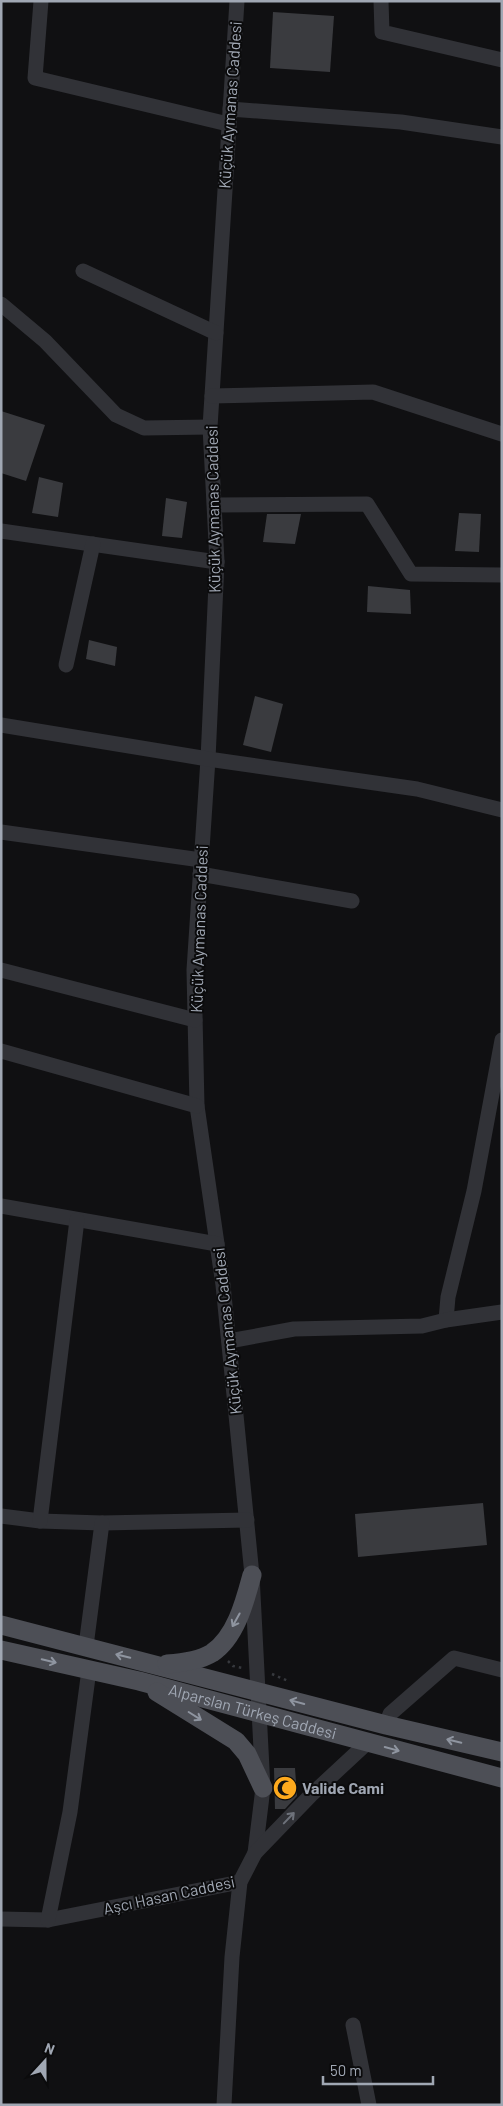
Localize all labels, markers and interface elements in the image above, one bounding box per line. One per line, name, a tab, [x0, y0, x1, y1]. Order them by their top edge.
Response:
street label: Küçük Aymanas Caddesi	[214, 21, 245, 189]
street label: Küçük Aymanas Caddesi	[202, 425, 223, 593]
street label: Küçük Aymanas Caddesi	[186, 845, 211, 1013]
street label: Küçük Aymanas Caddesi	[208, 1247, 245, 1415]
one-way arrow	[231, 1613, 241, 1628]
one-way arrow	[115, 1650, 131, 1660]
one-way arrow	[40, 1657, 56, 1666]
street label: Alparslan Türkeş Caddesi	[167, 1679, 339, 1742]
one-way arrow	[289, 1697, 305, 1706]
one-way arrow	[188, 1711, 202, 1721]
one-way arrow	[447, 1736, 463, 1745]
one-way arrow	[384, 1745, 400, 1755]
mosque icon: Valide Cami	[272, 1775, 298, 1801]
place label: Valide Cami	[302, 1778, 384, 1797]
one-way arrow	[283, 1812, 295, 1824]
street label: Aşcı Hasan Caddesi	[101, 1871, 236, 1918]
north arrow	[20, 2036, 70, 2086]
text: N	[42, 2039, 57, 2058]
scale bar	[323, 2054, 433, 2086]
text: 50 m	[330, 2061, 362, 2079]

